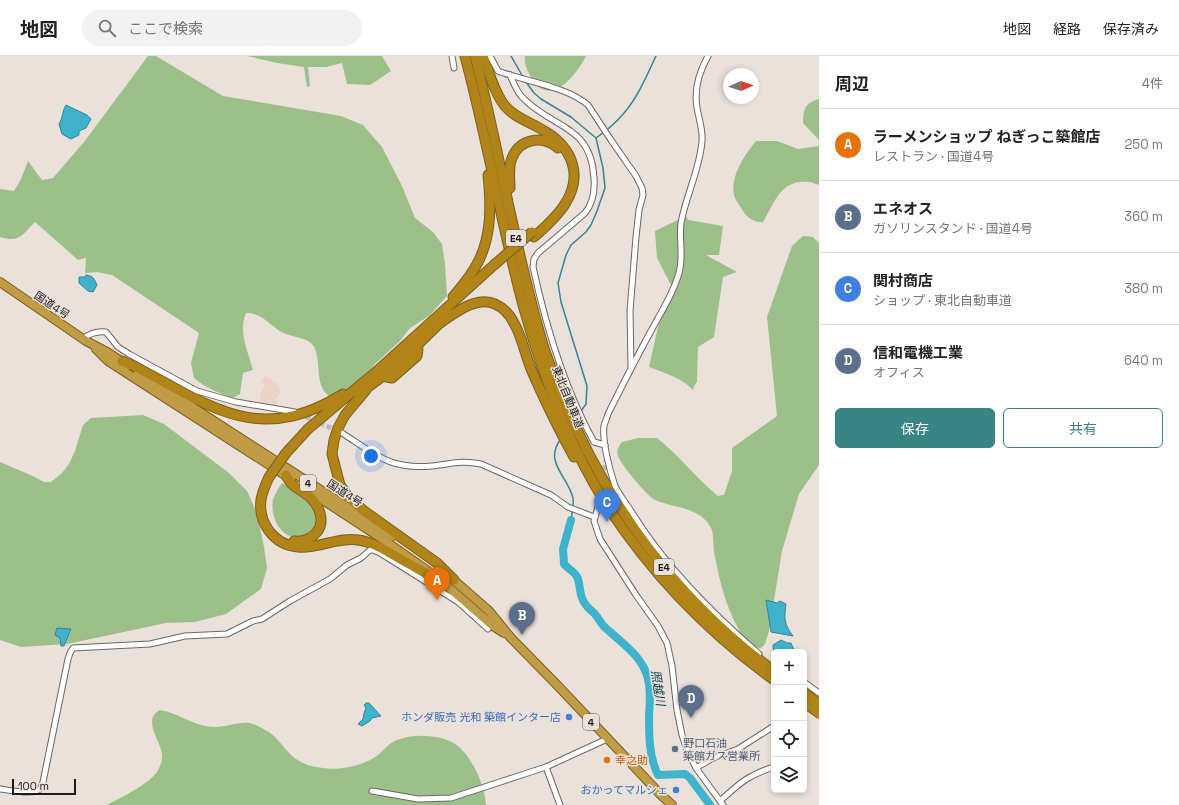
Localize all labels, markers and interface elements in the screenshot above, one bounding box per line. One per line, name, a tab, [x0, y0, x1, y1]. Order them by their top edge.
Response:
search box	[82, 10, 362, 46]
text: 地図	[20, 17, 58, 42]
icon: search	[96, 17, 118, 39]
text: ここで検索	[128, 19, 203, 38]
text: 地図	[1003, 20, 1031, 38]
text: 経路	[1053, 20, 1081, 38]
text: 保存済み	[1103, 20, 1159, 38]
north arrow	[723, 68, 759, 104]
text: 周辺	[835, 73, 869, 95]
text: 4件	[1142, 75, 1163, 92]
text: ラーメンショップ ねぎっこ築館店	[873, 127, 1101, 146]
text: A	[844, 136, 852, 153]
text: 250 m	[1125, 136, 1163, 153]
text: レストラン · 国道4号	[873, 148, 994, 165]
text: エネオス	[873, 199, 933, 218]
text: B	[844, 208, 852, 225]
text: 360 m	[1124, 208, 1163, 225]
text: ガソリンスタンド · 国道4号	[873, 220, 1033, 237]
road number: E4	[506, 230, 526, 246]
text: 関村商店	[873, 271, 933, 290]
text: C	[844, 280, 852, 297]
text: 380 m	[1124, 280, 1163, 297]
street label: 国道4号	[32, 288, 72, 322]
text: ショップ · 東北自動車道	[873, 292, 1012, 309]
text: 信和電機工業	[873, 343, 963, 362]
text: D	[844, 352, 852, 369]
text: 640 m	[1124, 352, 1163, 369]
street label: 東北自動車道	[549, 364, 587, 430]
text: オフィス	[873, 364, 925, 381]
button: 保存	[835, 408, 995, 448]
button: 共有	[1003, 408, 1163, 448]
your location	[361, 446, 381, 466]
road number: 4	[300, 475, 316, 491]
street label: 国道4号	[324, 476, 366, 510]
pin: C	[594, 489, 620, 522]
road number: E4	[654, 559, 674, 575]
pin: A	[424, 567, 450, 600]
pin: B	[509, 602, 535, 635]
map controls	[771, 649, 807, 793]
button: +	[771, 649, 807, 685]
water label: 照越川	[647, 669, 669, 709]
pin: D	[678, 685, 704, 718]
button: −	[771, 685, 807, 721]
place label: ホンダ販売 光和 築館インター店	[401, 710, 561, 724]
marker: ホンダ販売 光和 築館インター店	[564, 712, 574, 722]
road number: 4	[583, 714, 599, 730]
button: locate	[771, 721, 807, 757]
place label: 野口石油 築館ガス営業所	[683, 736, 761, 763]
marker: 野口石油 築館ガス営業所	[670, 744, 680, 754]
place label: 幸之助	[615, 753, 648, 767]
marker: 幸之助	[602, 755, 612, 765]
button: layers	[771, 757, 807, 793]
scale bar	[12, 777, 76, 796]
text: 100 m	[18, 779, 49, 793]
place label: おかってマルシェ	[581, 783, 668, 797]
marker: おかってマルシェ	[671, 785, 681, 795]

